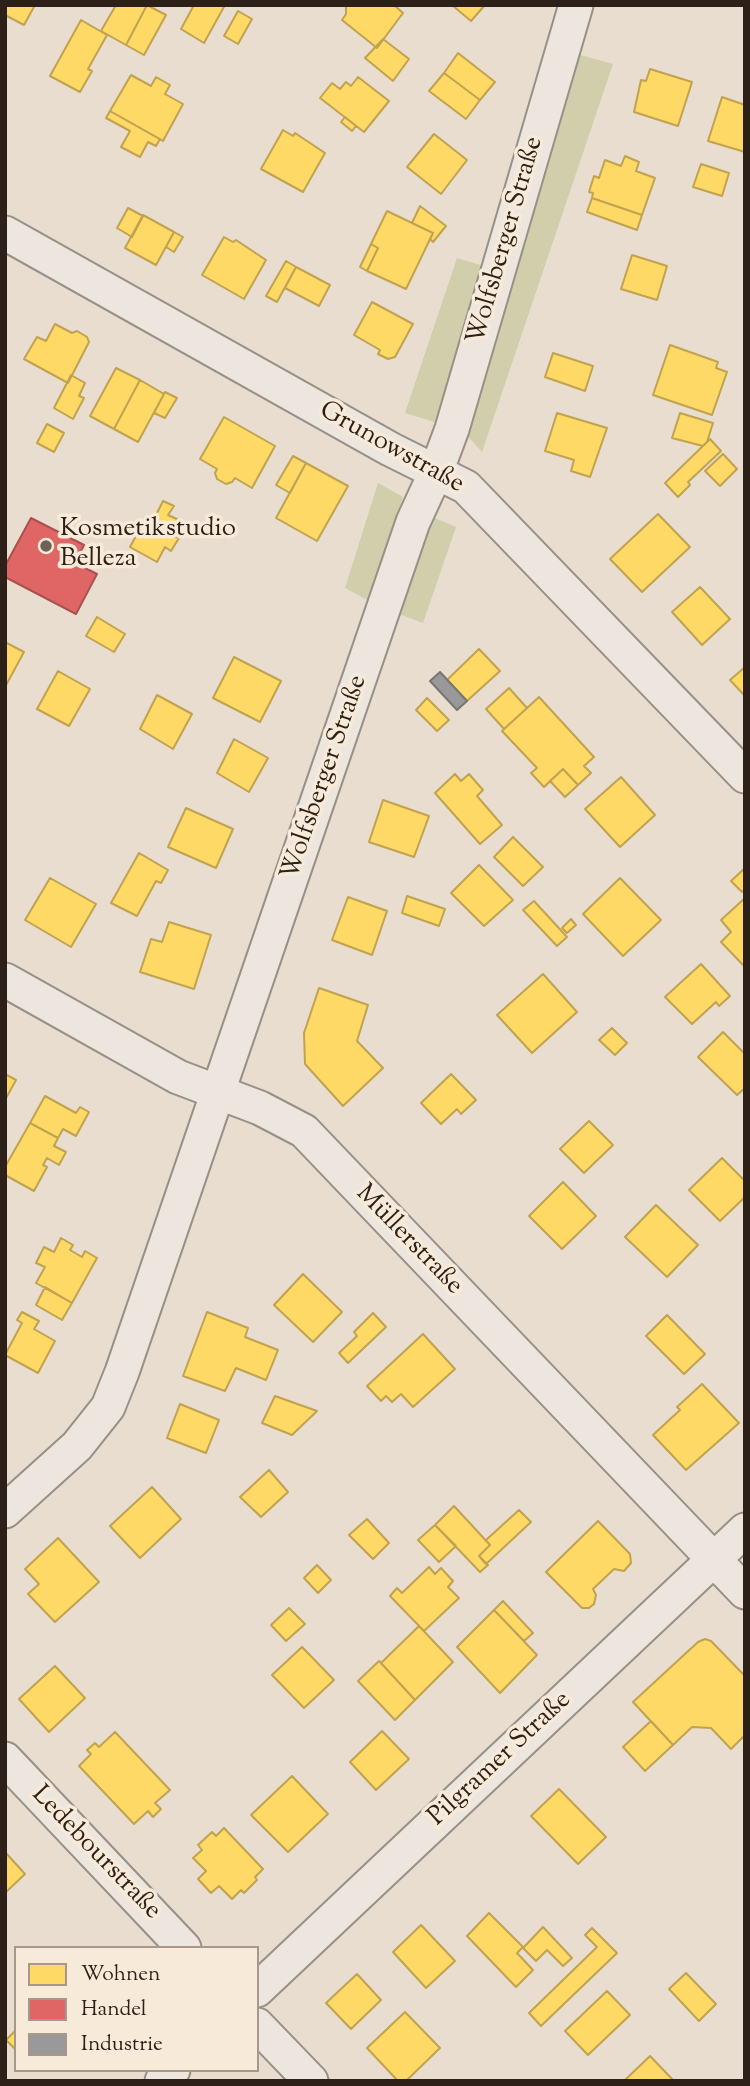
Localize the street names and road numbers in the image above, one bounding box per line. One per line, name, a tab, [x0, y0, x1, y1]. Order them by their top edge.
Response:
street label: Wolfsberger Straße	[462, 134, 552, 348]
street label: Grunowstraße	[313, 396, 469, 502]
street label: Wolfsberger Straße	[276, 671, 376, 885]
street label: Müllerstraße	[348, 1179, 468, 1303]
street label: Pilgramer Straße	[423, 1686, 579, 1834]
street label: Ledebourstraße	[23, 1781, 167, 1927]

